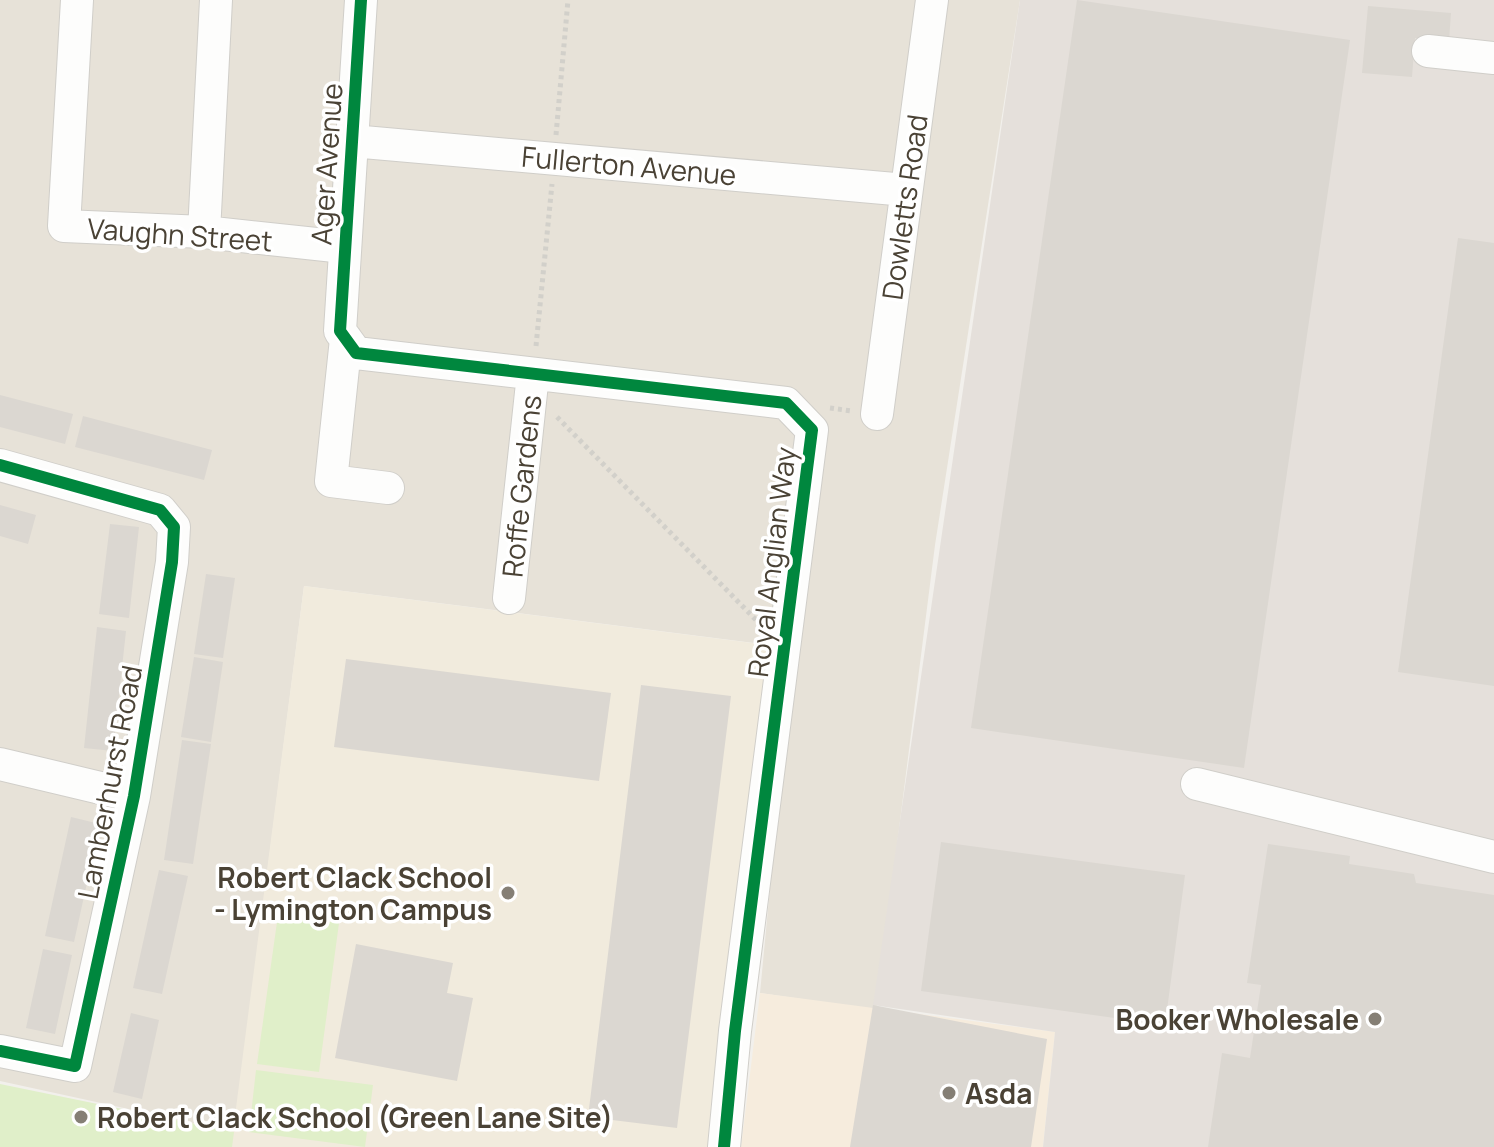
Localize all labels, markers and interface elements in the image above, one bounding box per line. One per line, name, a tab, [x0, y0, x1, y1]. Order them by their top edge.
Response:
street label: Ager Avenue	[301, 82, 351, 246]
street label: Dowletts Road	[872, 112, 936, 302]
street label: Fullerton Avenue	[520, 137, 738, 193]
street label: Vaughn Street	[86, 209, 274, 259]
street label: Roffe Gardens	[493, 393, 549, 579]
street label: Royal Anglian Way	[738, 444, 804, 679]
street label: Lamberhurst Road	[68, 662, 150, 902]
place label: Robert Clack School - Lymington Campus	[214, 858, 492, 928]
marker: Robert Clack School - Lymington Campus	[499, 884, 517, 902]
place label: Booker Wholesale	[1115, 1000, 1359, 1038]
marker: Booker Wholesale	[1366, 1010, 1384, 1028]
place label: Asda	[965, 1074, 1032, 1112]
marker: Asda	[940, 1084, 958, 1102]
place label: Robert Clack School (Green Lane Site)	[97, 1098, 613, 1136]
marker: Robert Clack School (Green Lane Site)	[72, 1108, 90, 1126]

